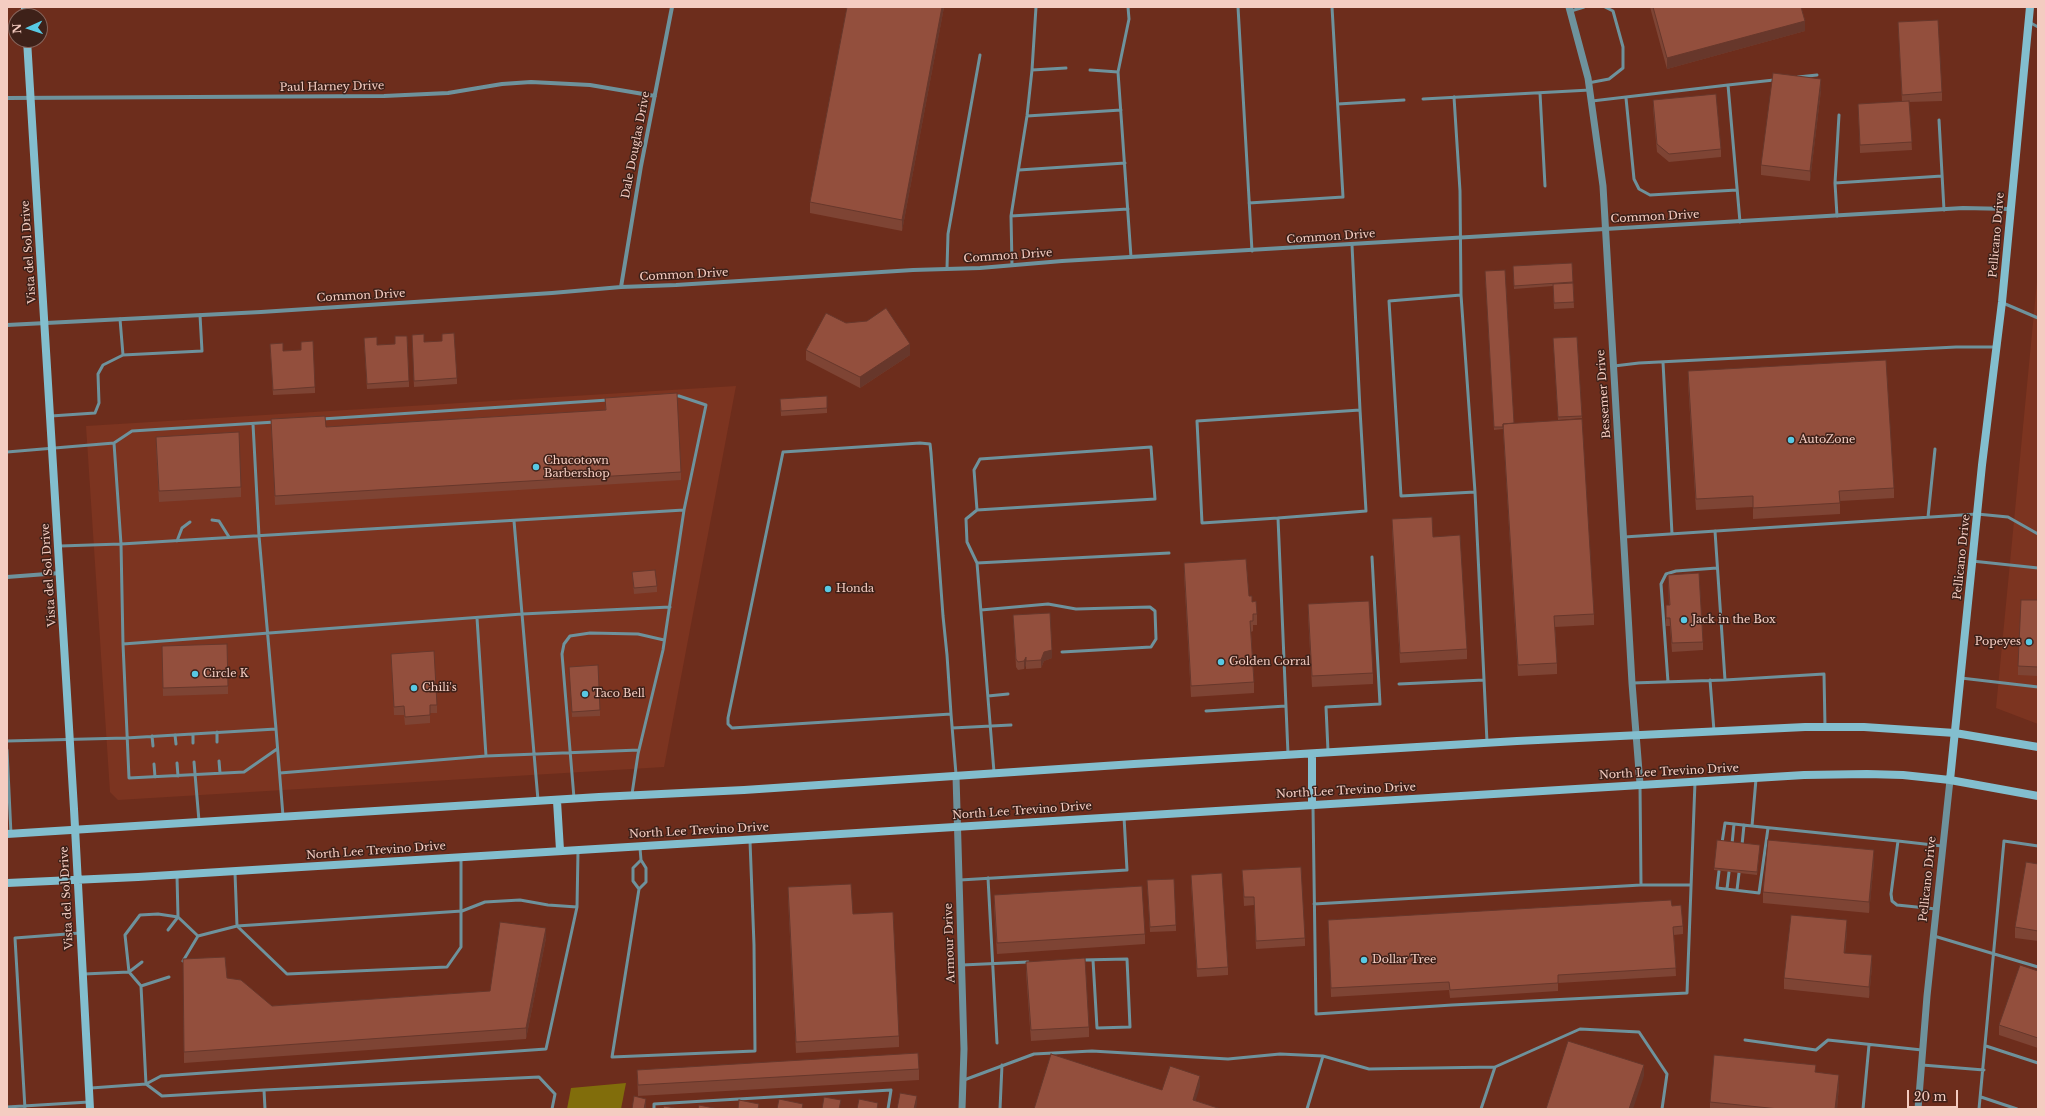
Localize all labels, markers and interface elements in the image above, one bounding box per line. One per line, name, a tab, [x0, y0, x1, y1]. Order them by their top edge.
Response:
north arrow	[8, 8, 48, 48]
text: N	[10, 23, 24, 34]
street label: Paul Harney Drive	[280, 79, 384, 95]
street label: Dale Douglas Drive	[619, 90, 653, 200]
street label: Pellicano Drive	[1987, 192, 2007, 278]
street label: Vista del Sol Drive	[19, 200, 39, 304]
street label: Common Drive	[1610, 208, 1700, 226]
street label: Common Drive	[1286, 227, 1376, 247]
street label: Common Drive	[963, 246, 1053, 266]
street label: Common Drive	[639, 266, 729, 284]
street label: Common Drive	[316, 287, 406, 305]
street label: Bessemer Drive	[1594, 349, 1614, 439]
place label: AutoZone	[1799, 433, 1855, 447]
marker: AutoZone	[1786, 435, 1796, 445]
place label: Chucotown Barbershop	[544, 454, 610, 480]
marker: Chucotown Barbershop	[531, 462, 541, 472]
street label: Pellicano Drive	[1951, 514, 1973, 600]
street label: Vista del Sol Drive	[39, 523, 59, 627]
place label: Honda	[836, 582, 874, 596]
marker: Honda	[823, 584, 833, 594]
place label: Jack in the Box	[1692, 613, 1776, 627]
marker: Jack in the Box	[1679, 615, 1689, 625]
place label: Popeyes	[1975, 635, 2021, 649]
marker: Popeyes	[2024, 637, 2034, 647]
place label: Golden Corral	[1229, 655, 1310, 669]
marker: Golden Corral	[1216, 657, 1226, 667]
place label: Circle K	[203, 667, 248, 681]
marker: Circle K	[190, 669, 200, 679]
place label: Chili's	[422, 681, 457, 695]
marker: Chili's	[409, 683, 419, 693]
place label: Taco Bell	[593, 687, 645, 701]
marker: Taco Bell	[580, 689, 590, 699]
street label: North Lee Trevino Drive	[1599, 762, 1739, 782]
street label: North Lee Trevino Drive	[1276, 781, 1416, 801]
street label: North Lee Trevino Drive	[952, 800, 1092, 822]
street label: North Lee Trevino Drive	[629, 821, 769, 841]
street label: Pellicano Drive	[1917, 836, 1939, 922]
street label: North Lee Trevino Drive	[306, 840, 446, 862]
street label: Vista del Sol Drive	[58, 846, 76, 950]
street label: Armour Drive	[942, 903, 958, 983]
place label: Dollar Tree	[1372, 953, 1436, 967]
marker: Dollar Tree	[1359, 955, 1369, 965]
scale bar	[1909, 1082, 1960, 1108]
text: 20 m	[1914, 1089, 1946, 1104]

